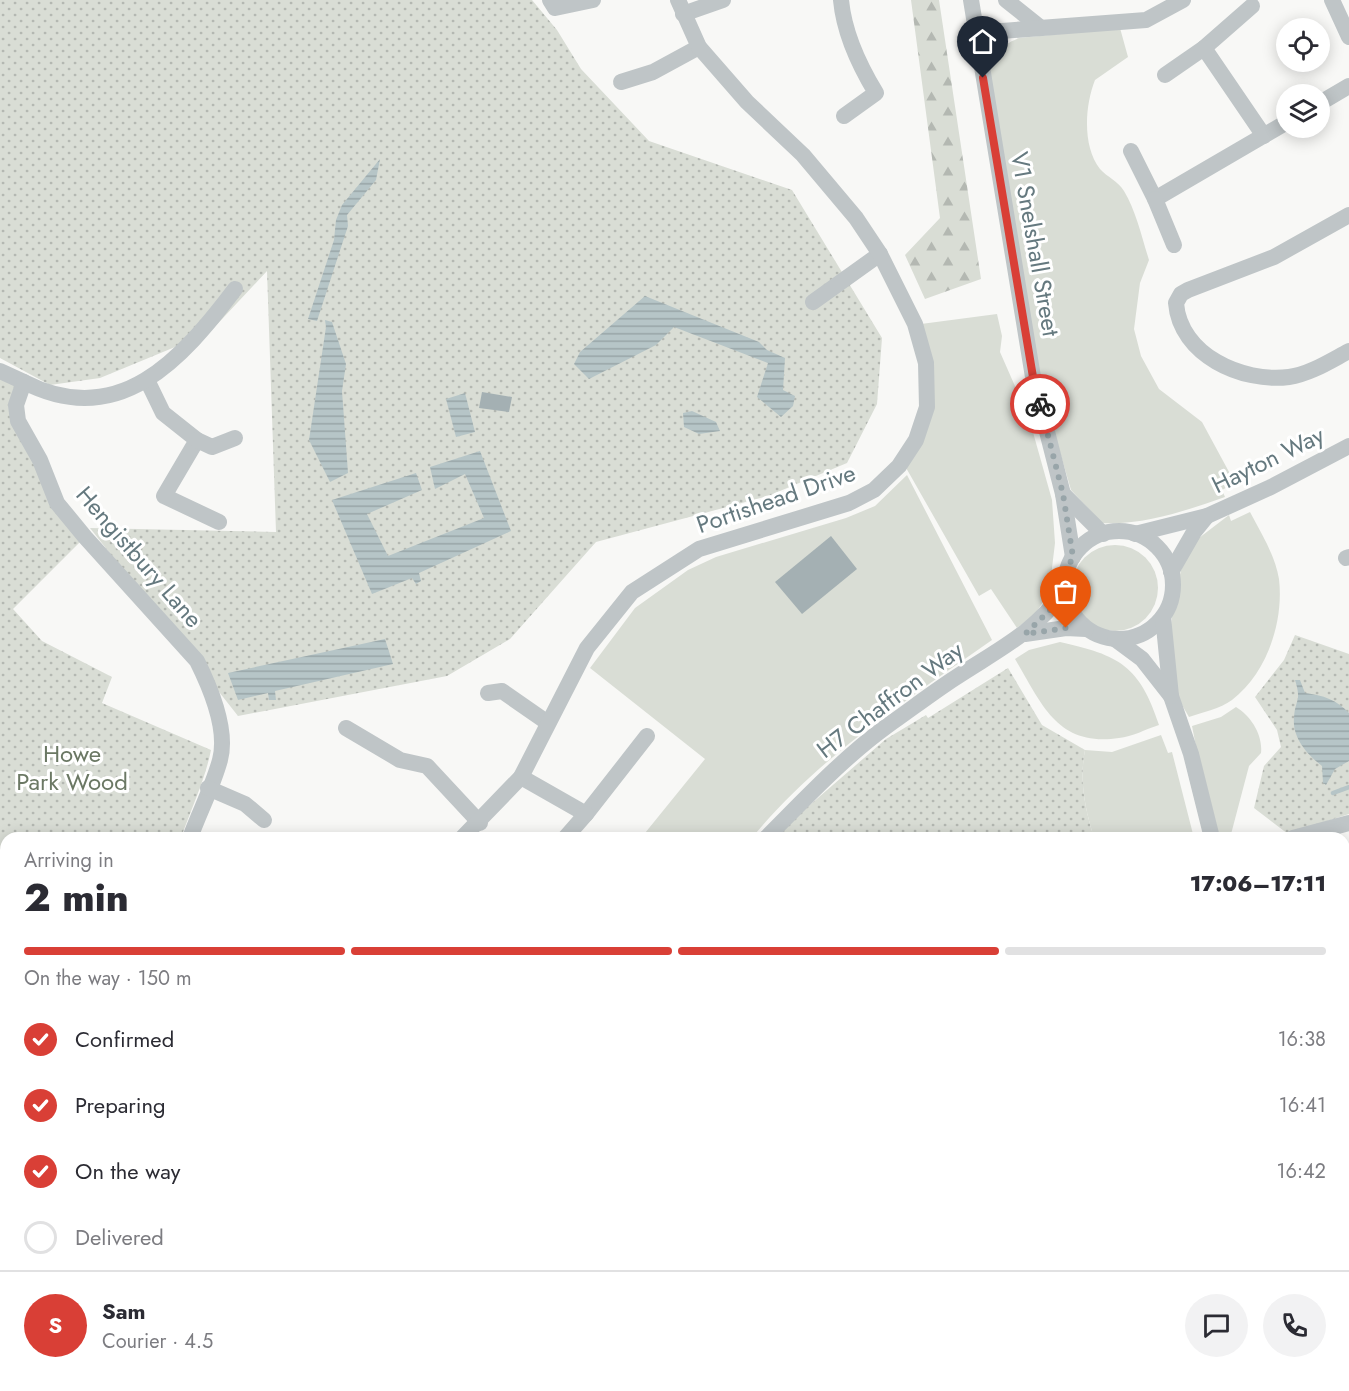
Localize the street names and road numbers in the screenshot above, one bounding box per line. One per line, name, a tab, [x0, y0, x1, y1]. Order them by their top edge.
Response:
street label: V1 Snelshall Street	[1002, 149, 1069, 339]
street label: Hayton Way	[1206, 417, 1330, 502]
street label: Portishead Drive	[692, 455, 860, 542]
street label: Hengistbury Lane	[68, 478, 211, 635]
street label: H7 Chaffron Way	[809, 633, 971, 766]

